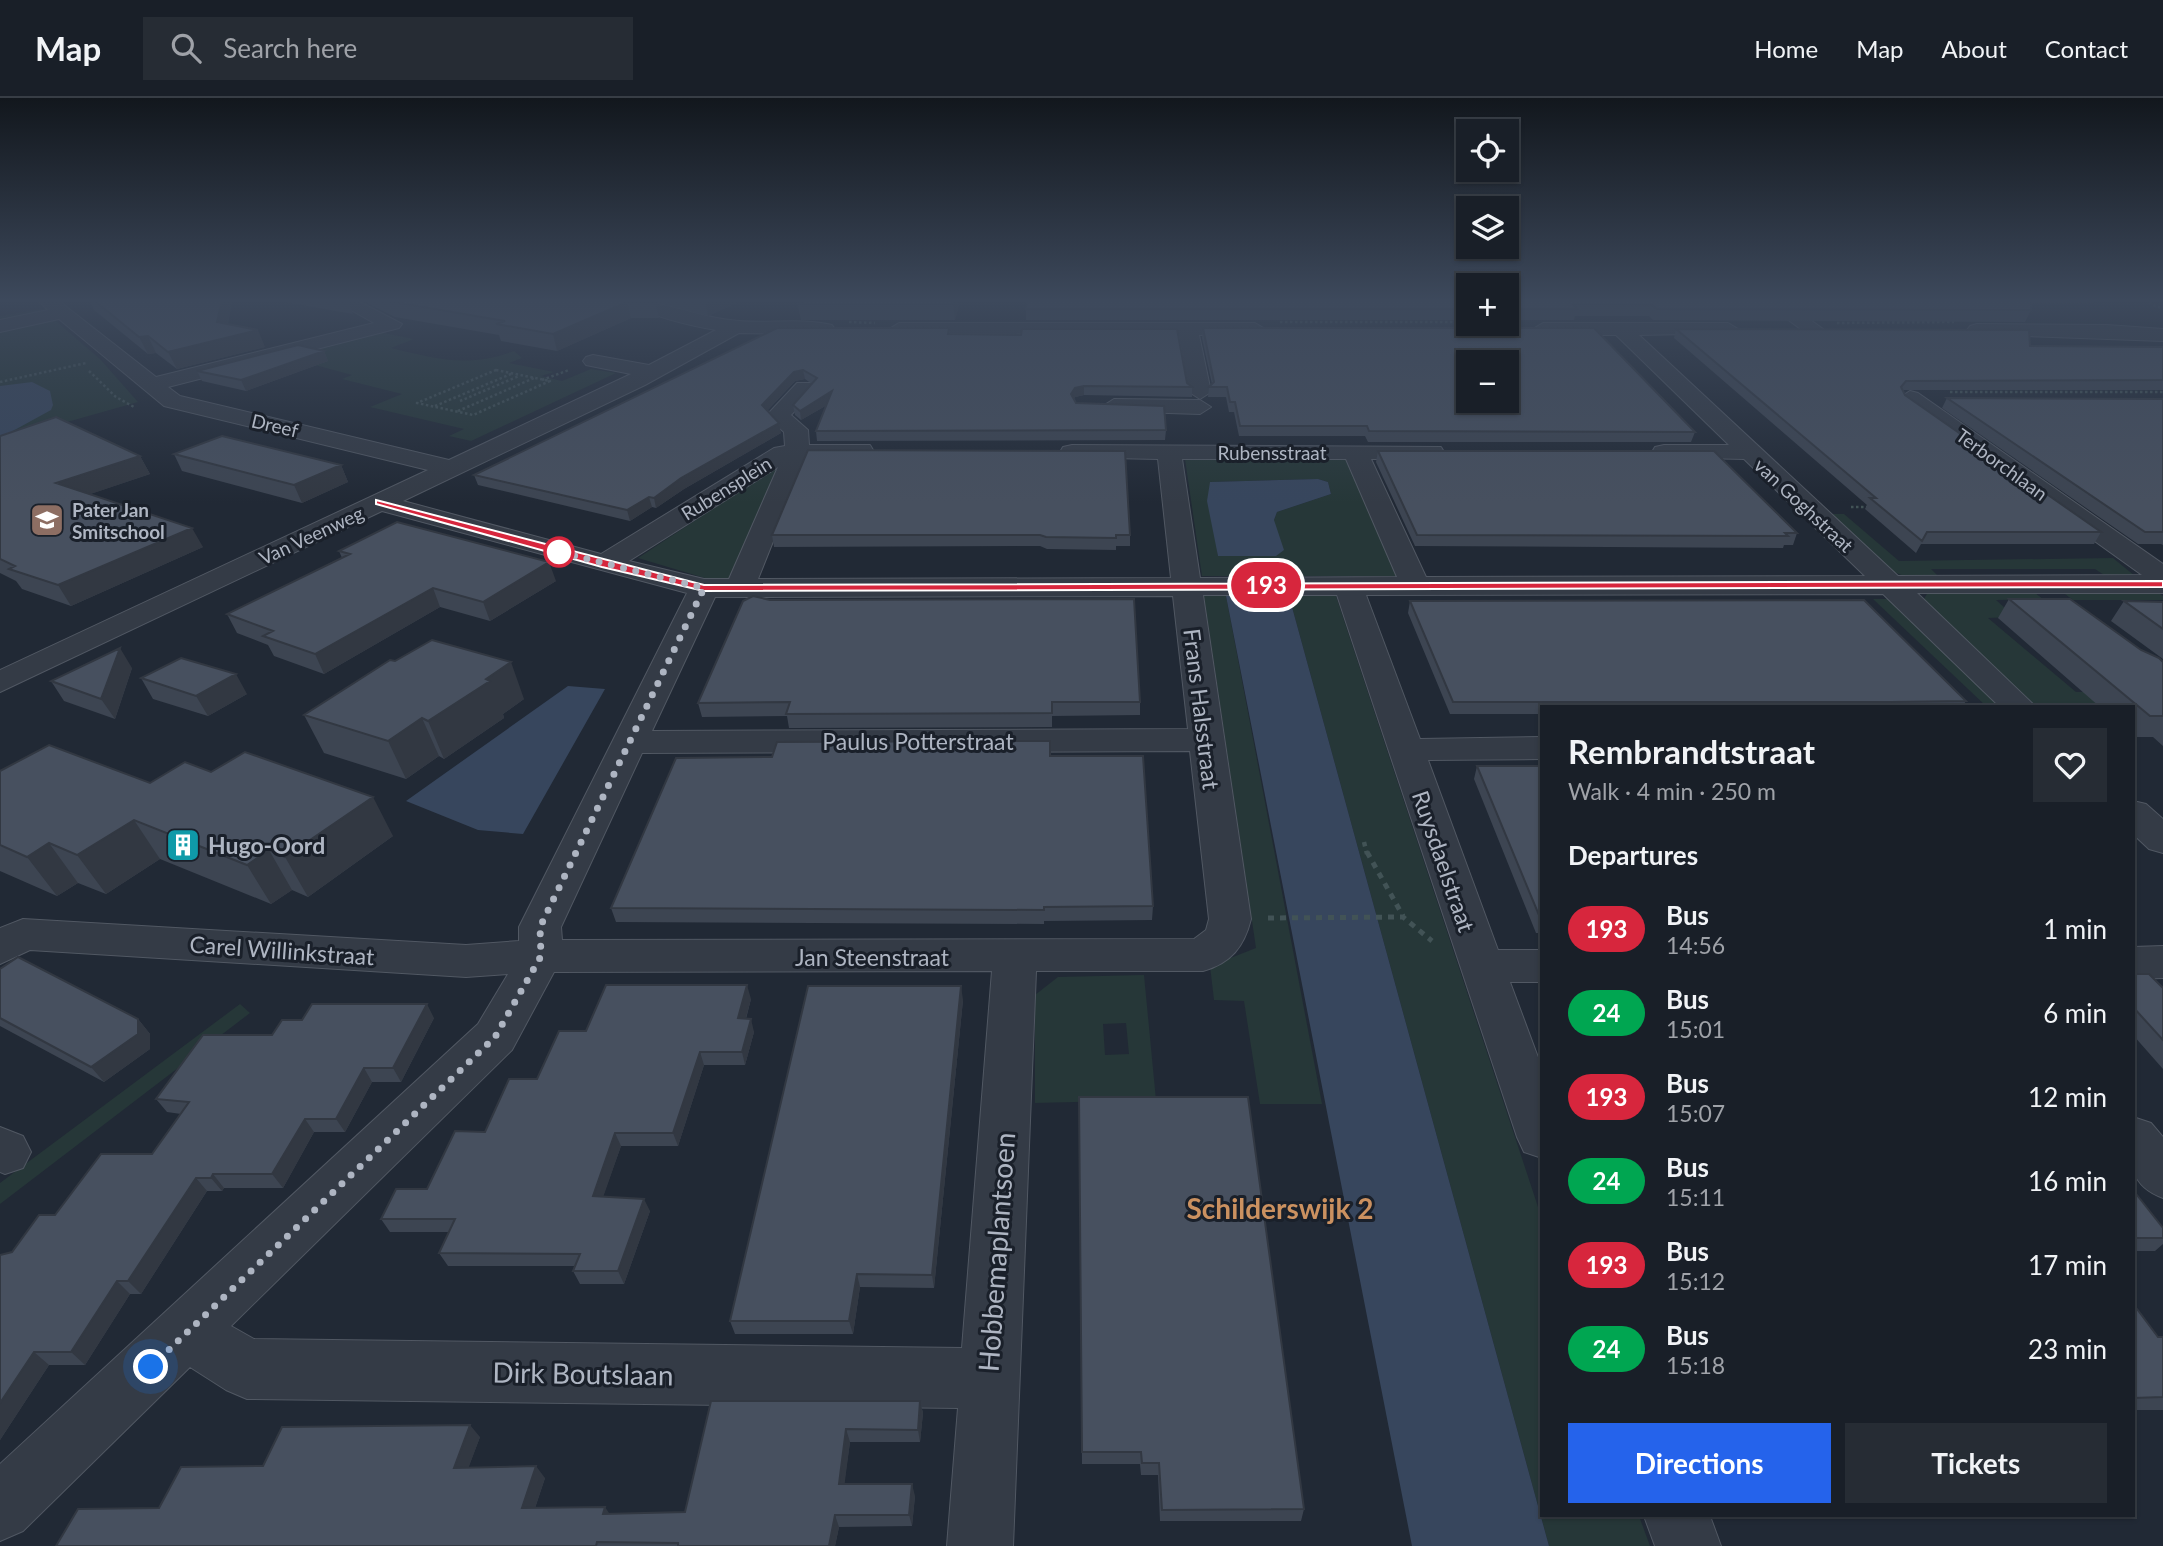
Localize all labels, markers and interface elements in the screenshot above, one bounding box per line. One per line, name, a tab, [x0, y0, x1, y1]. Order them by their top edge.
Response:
search box	[143, 17, 633, 80]
text: Map	[35, 28, 101, 68]
icon: search	[167, 29, 205, 67]
text: Search here	[223, 32, 357, 64]
text: Home	[1754, 34, 1818, 63]
text: Map	[1856, 34, 1904, 63]
text: About	[1942, 34, 2007, 63]
text: Contact	[2045, 34, 2128, 63]
map controls	[1456, 119, 1519, 413]
button: locate	[1456, 119, 1519, 182]
button: layers	[1456, 196, 1519, 259]
button: +	[1456, 273, 1519, 336]
button: −	[1456, 350, 1519, 413]
street label: Dreef	[249, 408, 301, 442]
street label: Terborchlaan	[1952, 423, 2052, 505]
street label: Rubensstraat	[1218, 441, 1327, 464]
street label: Rubensplein	[677, 451, 775, 525]
street label: van Goghstraat	[1750, 453, 1858, 557]
place label: Pater Jan Smitschool	[72, 498, 165, 543]
school or university icon: Pater Jan Smitschool	[28, 501, 66, 539]
street label: Van Veenweg	[255, 501, 367, 569]
unlabelled marker	[544, 537, 574, 567]
line badge: 193	[1226, 562, 1306, 608]
text: 193	[1245, 570, 1287, 599]
street label: Frans Halsstraat	[1178, 627, 1226, 792]
street label: Paulus Potterstraat	[822, 727, 1014, 755]
button: heart	[2033, 728, 2107, 802]
text: Rembrandtstraat	[1568, 731, 1815, 771]
text: Walk · 4 min · 250 m	[1568, 777, 1776, 805]
street label: Ruysdaelstraat	[1407, 787, 1482, 936]
building icon: Hugo-Oord	[164, 826, 202, 864]
place label: Hugo-Oord	[208, 831, 325, 859]
text: Departures	[1568, 839, 1698, 871]
text: Bus	[1666, 899, 1709, 931]
text: 1 min	[2043, 913, 2107, 945]
text: 193	[1586, 914, 1627, 943]
street label: Carel Willinkstraat	[189, 930, 376, 970]
text: 14:56	[1666, 931, 1725, 959]
street label: Jan Steenstraat	[795, 943, 950, 971]
text: Bus	[1666, 983, 1709, 1015]
text: 6 min	[2043, 997, 2107, 1029]
text: 24	[1593, 998, 1620, 1027]
text: 15:01	[1666, 1015, 1725, 1043]
text: Bus	[1666, 1067, 1709, 1099]
text: 12 min	[2028, 1081, 2107, 1113]
text: 193	[1586, 1082, 1627, 1111]
text: 15:07	[1666, 1099, 1725, 1127]
street label: Hobbemaplantsoen	[971, 1131, 1021, 1373]
text: Bus	[1666, 1151, 1709, 1183]
text: 16 min	[2028, 1165, 2107, 1197]
text: 24	[1593, 1166, 1620, 1195]
text: 15:11	[1666, 1183, 1725, 1211]
district label: Schilderswijk 2	[1187, 1191, 1373, 1225]
text: Bus	[1666, 1235, 1709, 1267]
text: 17 min	[2028, 1249, 2107, 1281]
text: 193	[1586, 1250, 1627, 1279]
text: 15:12	[1666, 1267, 1725, 1295]
text: Bus	[1666, 1319, 1709, 1351]
text: 23 min	[2028, 1333, 2107, 1365]
text: 24	[1593, 1334, 1620, 1363]
your location	[133, 1349, 168, 1384]
text: 15:18	[1666, 1351, 1725, 1379]
street label: Dirk Boutslaan	[492, 1354, 674, 1392]
button: Directions	[1568, 1423, 1831, 1503]
button: Tickets	[1845, 1423, 2107, 1503]

